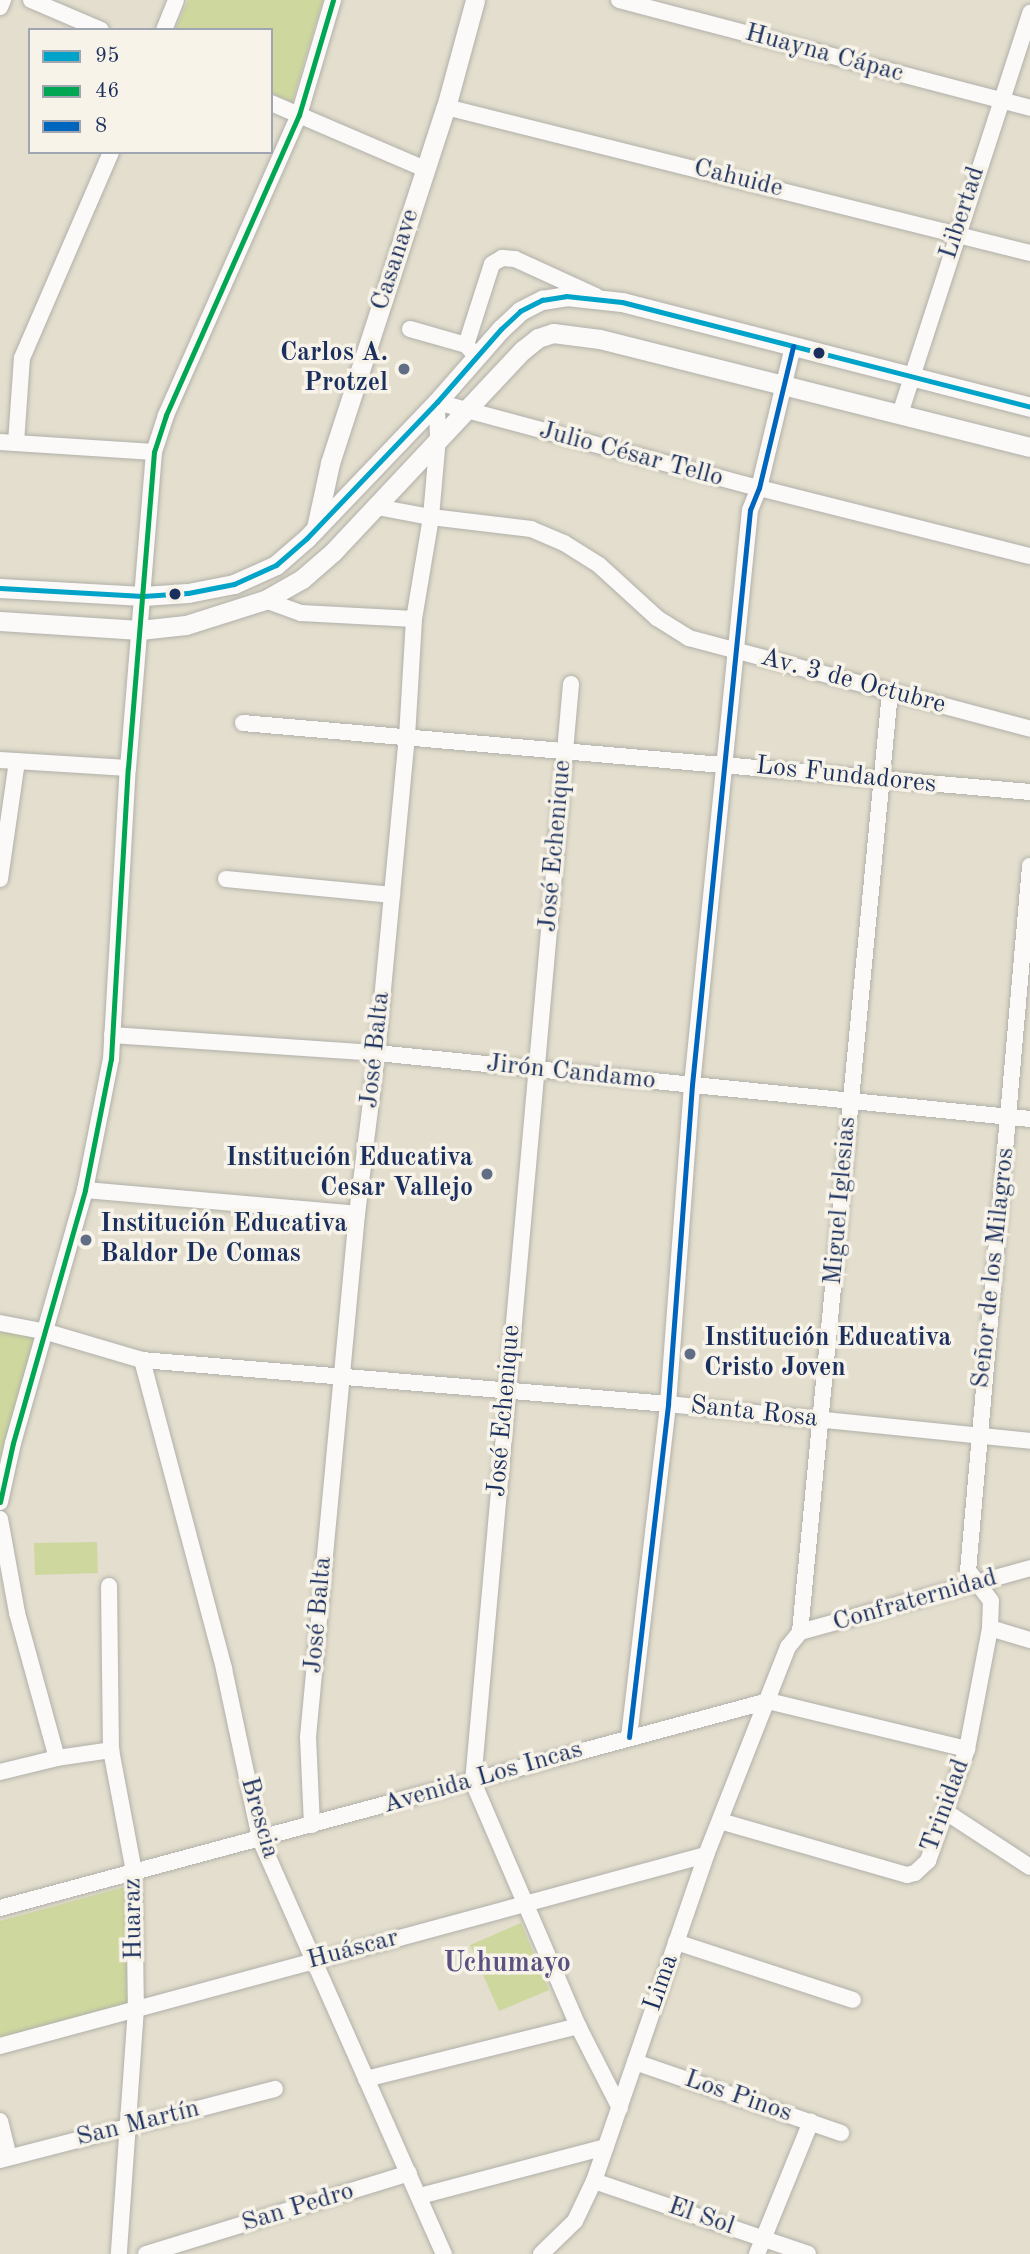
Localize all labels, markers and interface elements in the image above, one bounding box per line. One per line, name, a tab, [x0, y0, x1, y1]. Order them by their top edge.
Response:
street label: Huayna Cápac	[741, 18, 907, 90]
legend	[28, 28, 273, 154]
text: 95	[95, 46, 119, 67]
text: 46	[95, 81, 119, 102]
text: 8	[95, 116, 107, 137]
street label: Cahuide	[690, 153, 786, 205]
street label: Libertad	[933, 163, 993, 263]
street label: Casanave	[365, 205, 427, 315]
place label: Carlos A. Protzel	[280, 338, 388, 400]
unlabelled marker	[812, 346, 826, 360]
marker: Carlos A. Protzel	[394, 359, 414, 379]
street label: Julio César Tello	[536, 415, 726, 495]
unlabelled marker	[168, 587, 182, 601]
street label: Av. 3 de Octubre	[757, 642, 949, 722]
street label: Los Fundadores	[754, 751, 938, 801]
street label: José Echenique	[533, 759, 579, 933]
street label: José Balta	[354, 990, 398, 1110]
street label: Jirón Candamo	[485, 1049, 657, 1097]
street label: Miguel Iglesias	[818, 1116, 864, 1286]
place label: Institución Educativa Cesar Vallejo	[226, 1143, 473, 1204]
street label: Señor de los Milagros	[966, 1146, 1022, 1390]
marker: Institución Educativa Cesar Vallejo	[479, 1166, 495, 1182]
place label: Institución Educativa Baldor De Comas	[100, 1209, 347, 1270]
marker: Institución Educativa Baldor De Comas	[78, 1232, 94, 1248]
place label: Institución Educativa Cristo Joven	[704, 1323, 951, 1384]
street label: José Echenique	[482, 1324, 528, 1498]
marker: Institución Educativa Cristo Joven	[682, 1346, 698, 1362]
street label: Santa Rosa	[689, 1391, 819, 1435]
street label: José Balta	[298, 1555, 340, 1675]
street label: Confraternidad	[829, 1563, 1001, 1639]
street label: Avenida Los Incas	[380, 1735, 586, 1821]
street label: Trinidad	[915, 1755, 977, 1857]
street label: Brescia	[233, 1774, 285, 1862]
street label: Huaraz	[118, 1878, 150, 1960]
street label: Huáscar	[304, 1923, 402, 1977]
district label: Uchumayo	[443, 1947, 571, 1981]
street label: Lima	[638, 1951, 686, 2015]
street label: Los Pinos	[680, 2064, 796, 2130]
street label: San Martín	[73, 2094, 203, 2154]
street label: San Pedro	[238, 2176, 358, 2240]
street label: El Sol	[664, 2191, 738, 2243]

